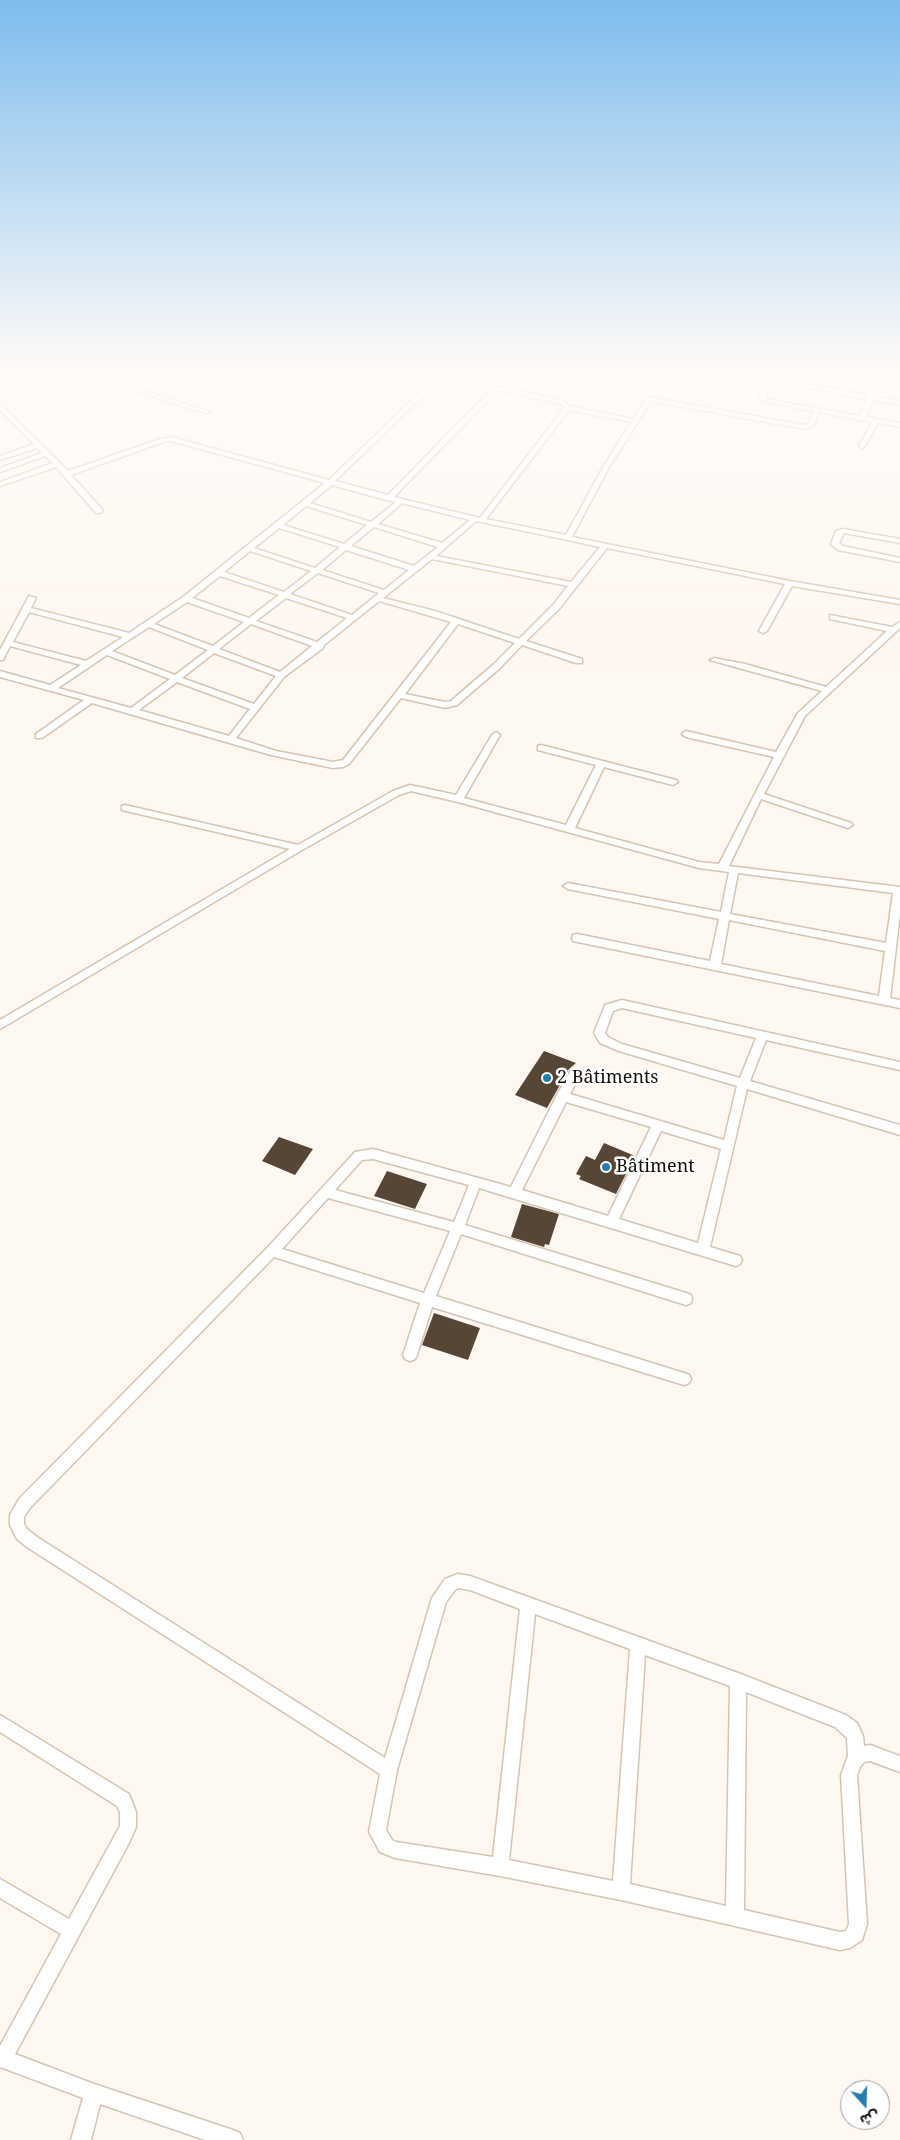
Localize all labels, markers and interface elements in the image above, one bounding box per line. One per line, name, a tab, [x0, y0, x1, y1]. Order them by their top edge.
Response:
place label: 2 Bâtiments	[557, 1067, 658, 1089]
marker: 2 Bâtiments	[541, 1072, 553, 1084]
place label: Bâtiment	[616, 1156, 695, 1178]
marker: Bâtiment	[600, 1161, 612, 1173]
north arrow	[840, 2080, 890, 2130]
text: ش	[858, 2106, 882, 2131]

